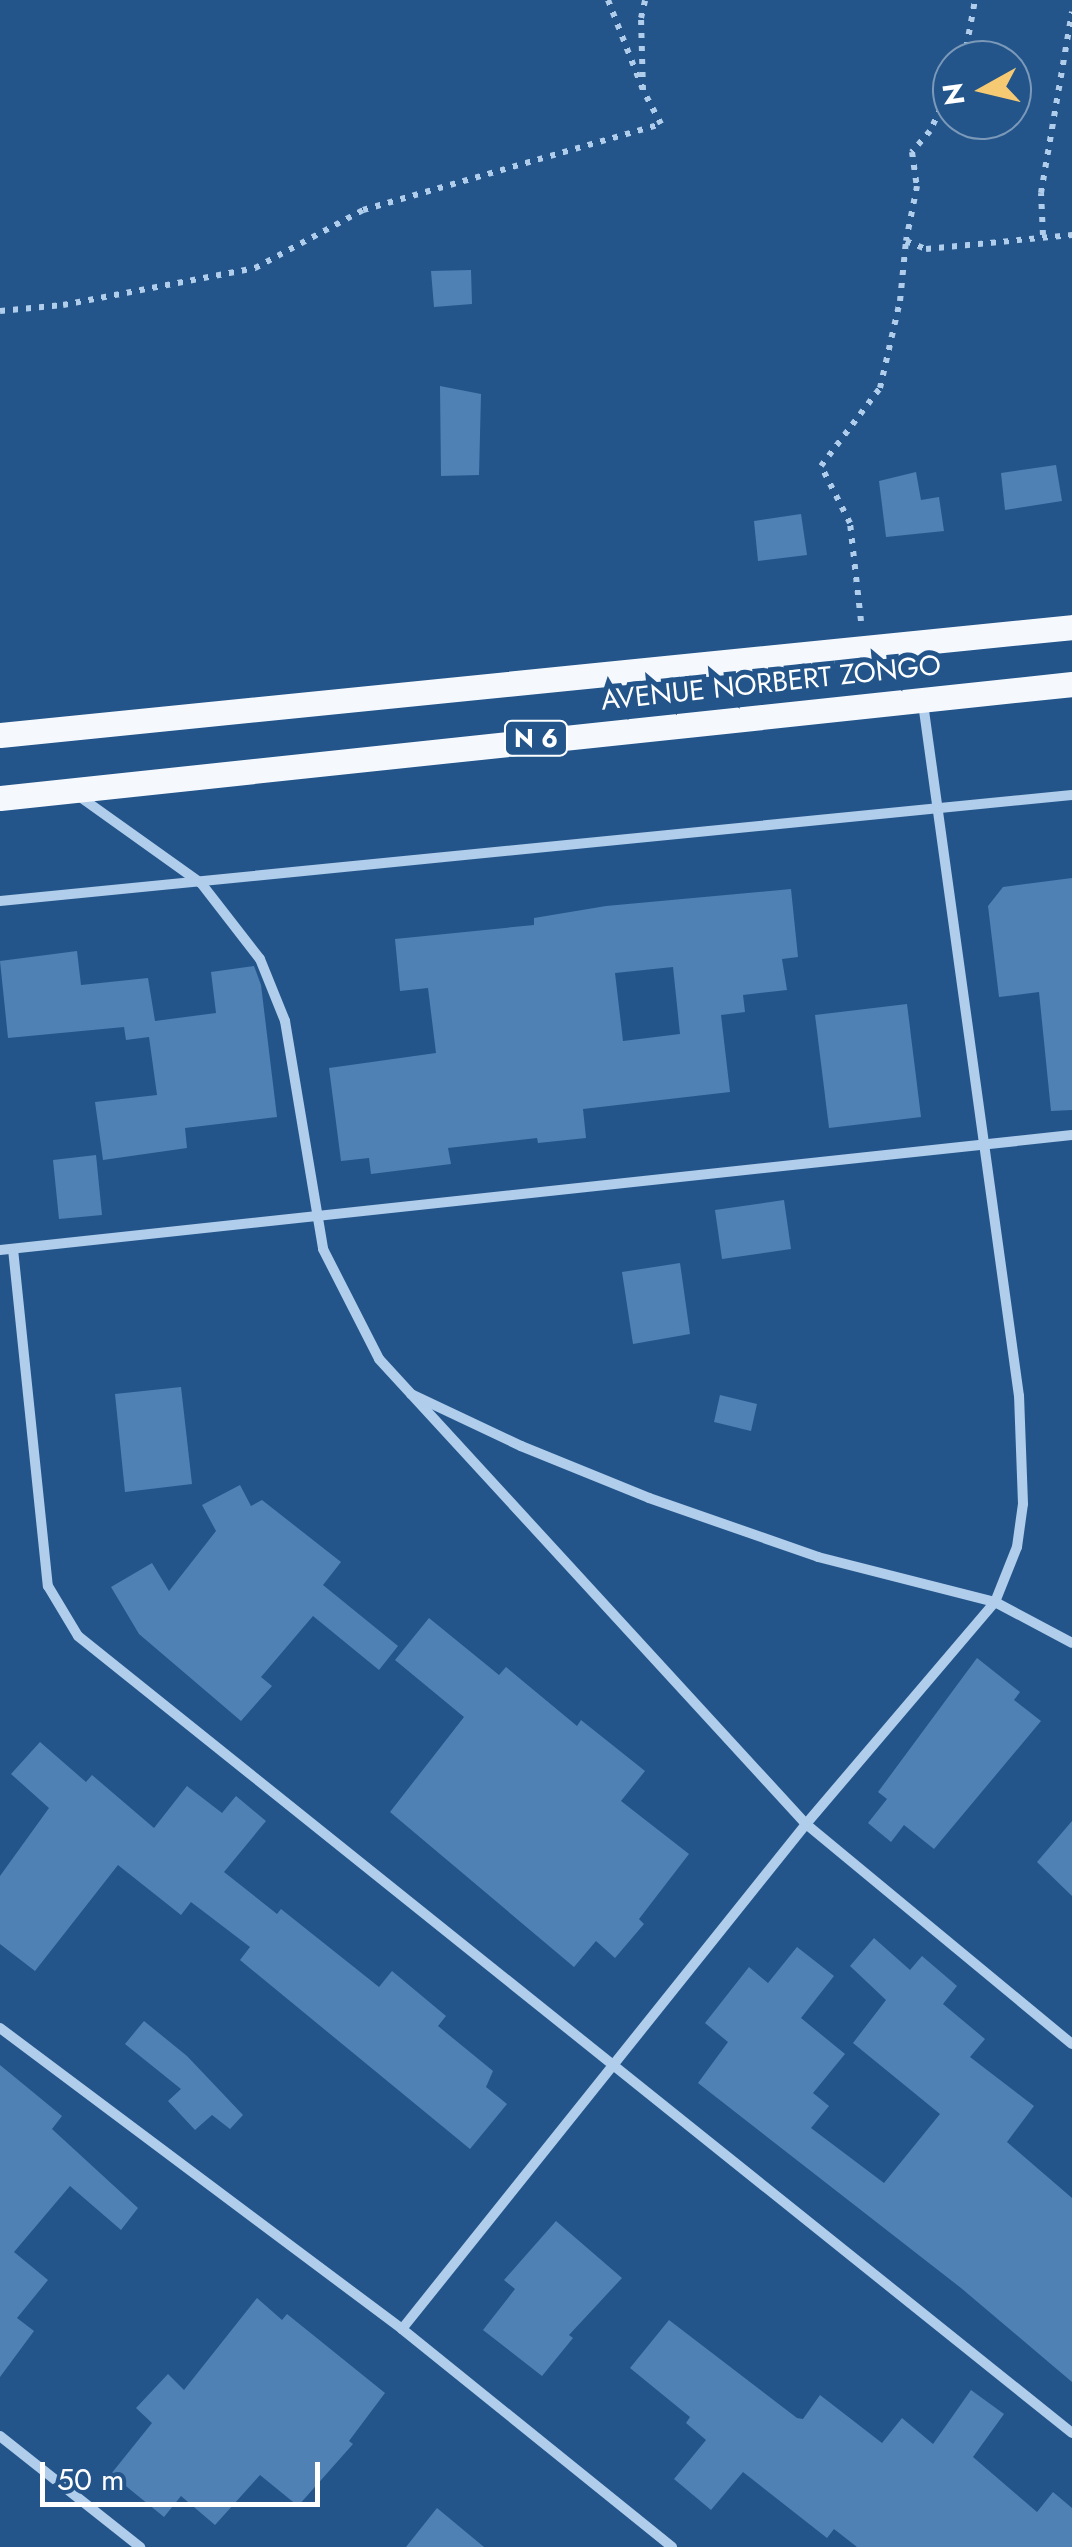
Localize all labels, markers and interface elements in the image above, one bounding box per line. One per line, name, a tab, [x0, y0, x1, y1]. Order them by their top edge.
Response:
north arrow	[932, 40, 1032, 140]
text: N	[932, 80, 976, 108]
street label: AVENUE NORBERT ZONGO	[599, 648, 943, 718]
road number: N 6	[504, 718, 568, 758]
scale bar	[45, 2442, 325, 2504]
text: 50 m	[57, 2458, 124, 2501]

